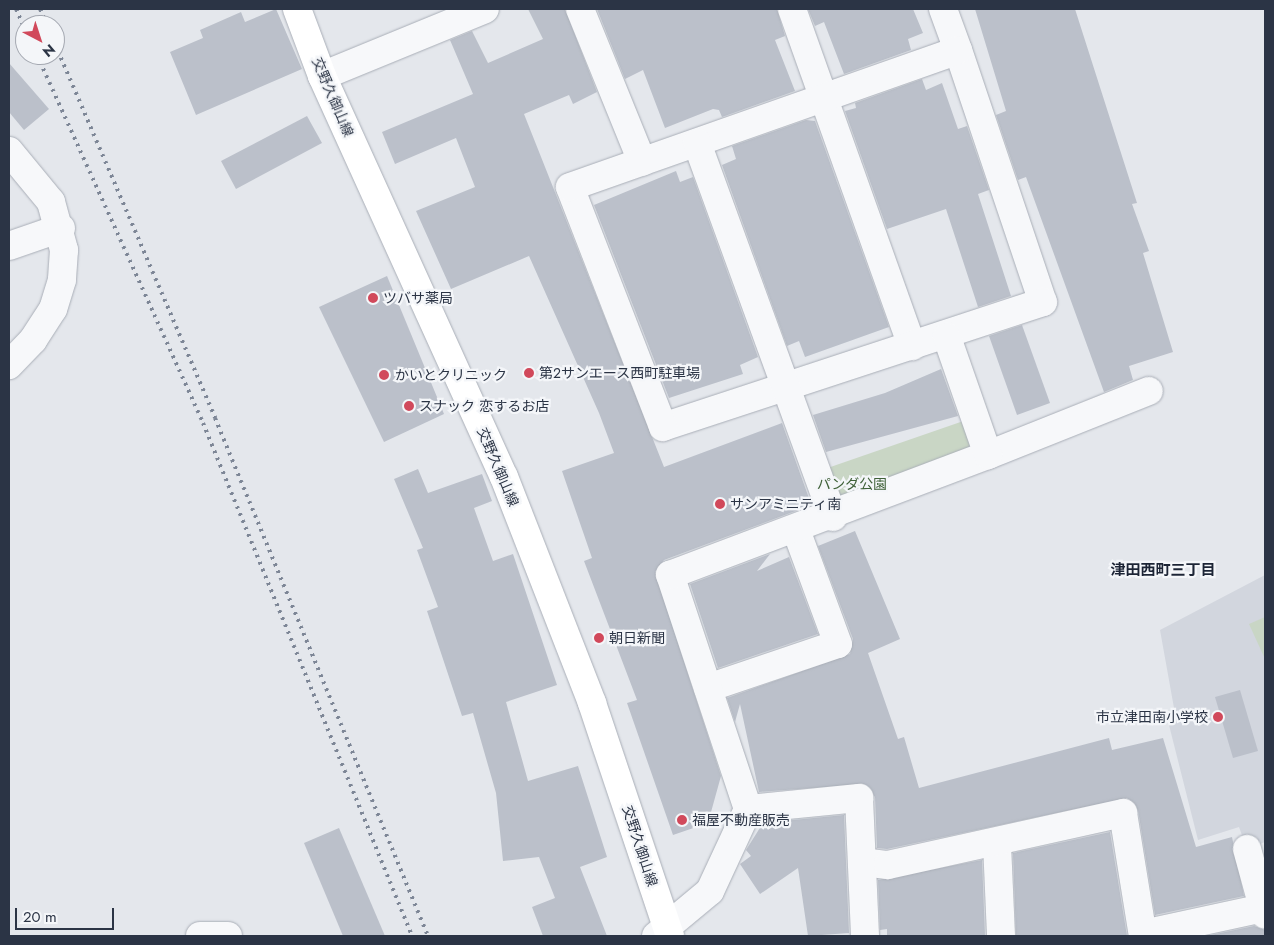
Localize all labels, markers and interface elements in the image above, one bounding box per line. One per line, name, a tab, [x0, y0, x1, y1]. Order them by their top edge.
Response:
north arrow	[15, 15, 65, 65]
text: N	[38, 39, 60, 62]
street label: 交野久御山線	[309, 55, 357, 139]
place label: ツバサ薬局	[383, 290, 453, 306]
marker: ツバサ薬局	[367, 292, 379, 304]
place label: 第2サンエース西町駐車場	[539, 365, 701, 381]
place label: かいとクリニック	[395, 367, 507, 383]
marker: 第2サンエース西町駐車場	[523, 367, 535, 379]
marker: かいとクリニック	[377, 368, 391, 382]
place label: スナック 恋するお店	[419, 398, 549, 414]
marker: スナック 恋するお店	[403, 400, 415, 412]
street label: 交野久御山線	[474, 425, 522, 509]
park label: パンダ公園	[817, 476, 887, 492]
place label: サンアミニティ南	[730, 496, 842, 512]
marker: サンアミニティ南	[714, 498, 726, 510]
district label: 津田西町三丁目	[1111, 562, 1215, 580]
place label: 朝日新聞	[609, 630, 665, 646]
marker: 朝日新聞	[593, 632, 605, 644]
place label: 市立津田南小学校	[1096, 709, 1208, 725]
marker: 市立津田南小学校	[1212, 711, 1224, 723]
street label: 交野久御山線	[619, 803, 661, 889]
place label: 福屋不動産販売	[692, 812, 790, 828]
marker: 福屋不動産販売	[676, 814, 688, 826]
scale bar	[18, 898, 116, 930]
text: 20 m	[23, 906, 57, 928]

